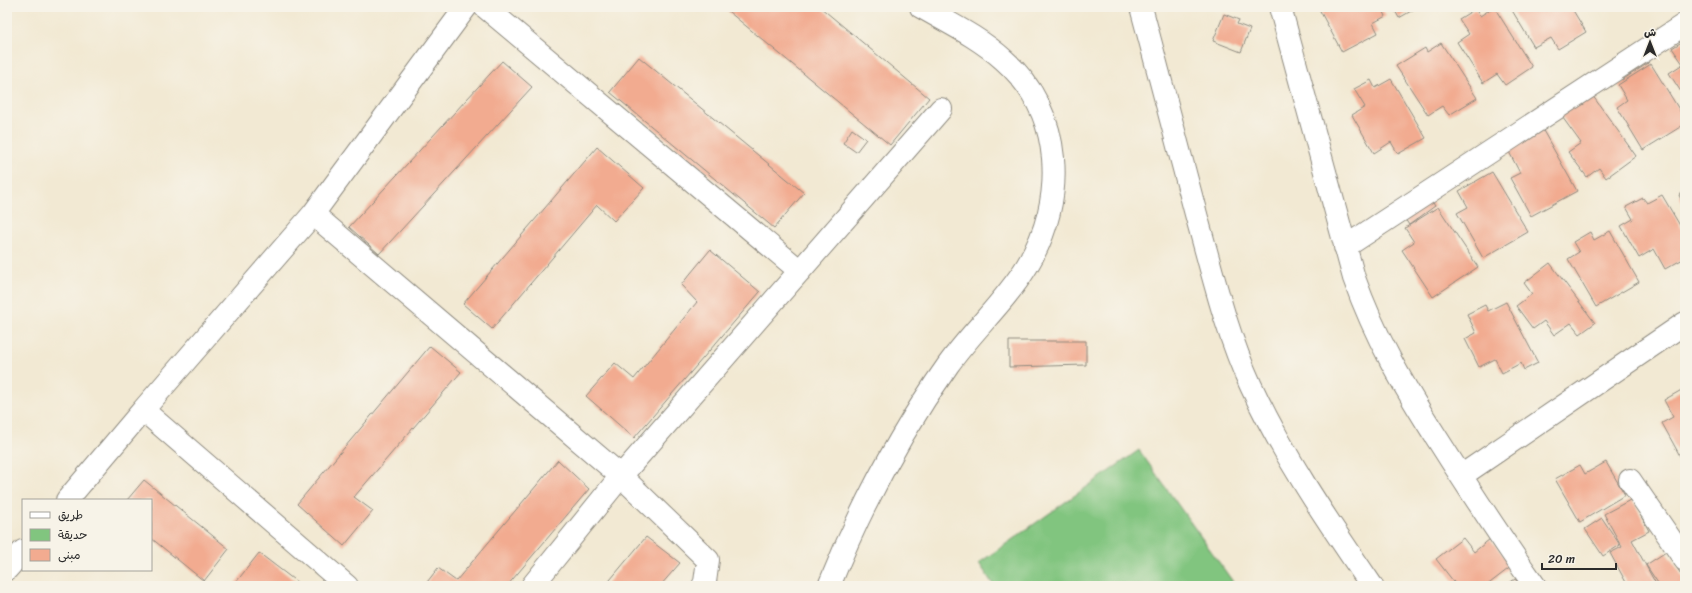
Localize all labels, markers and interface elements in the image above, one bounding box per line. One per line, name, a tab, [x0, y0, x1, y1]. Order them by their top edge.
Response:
north arrow	[1630, 22, 1670, 62]
text: ش	[1644, 23, 1656, 42]
legend	[22, 499, 152, 571]
text: طريق	[58, 504, 83, 526]
text: حديقة	[58, 524, 87, 546]
text: مبنى	[58, 544, 81, 566]
scale bar	[1542, 545, 1616, 571]
text: 20 m	[1548, 548, 1575, 570]

